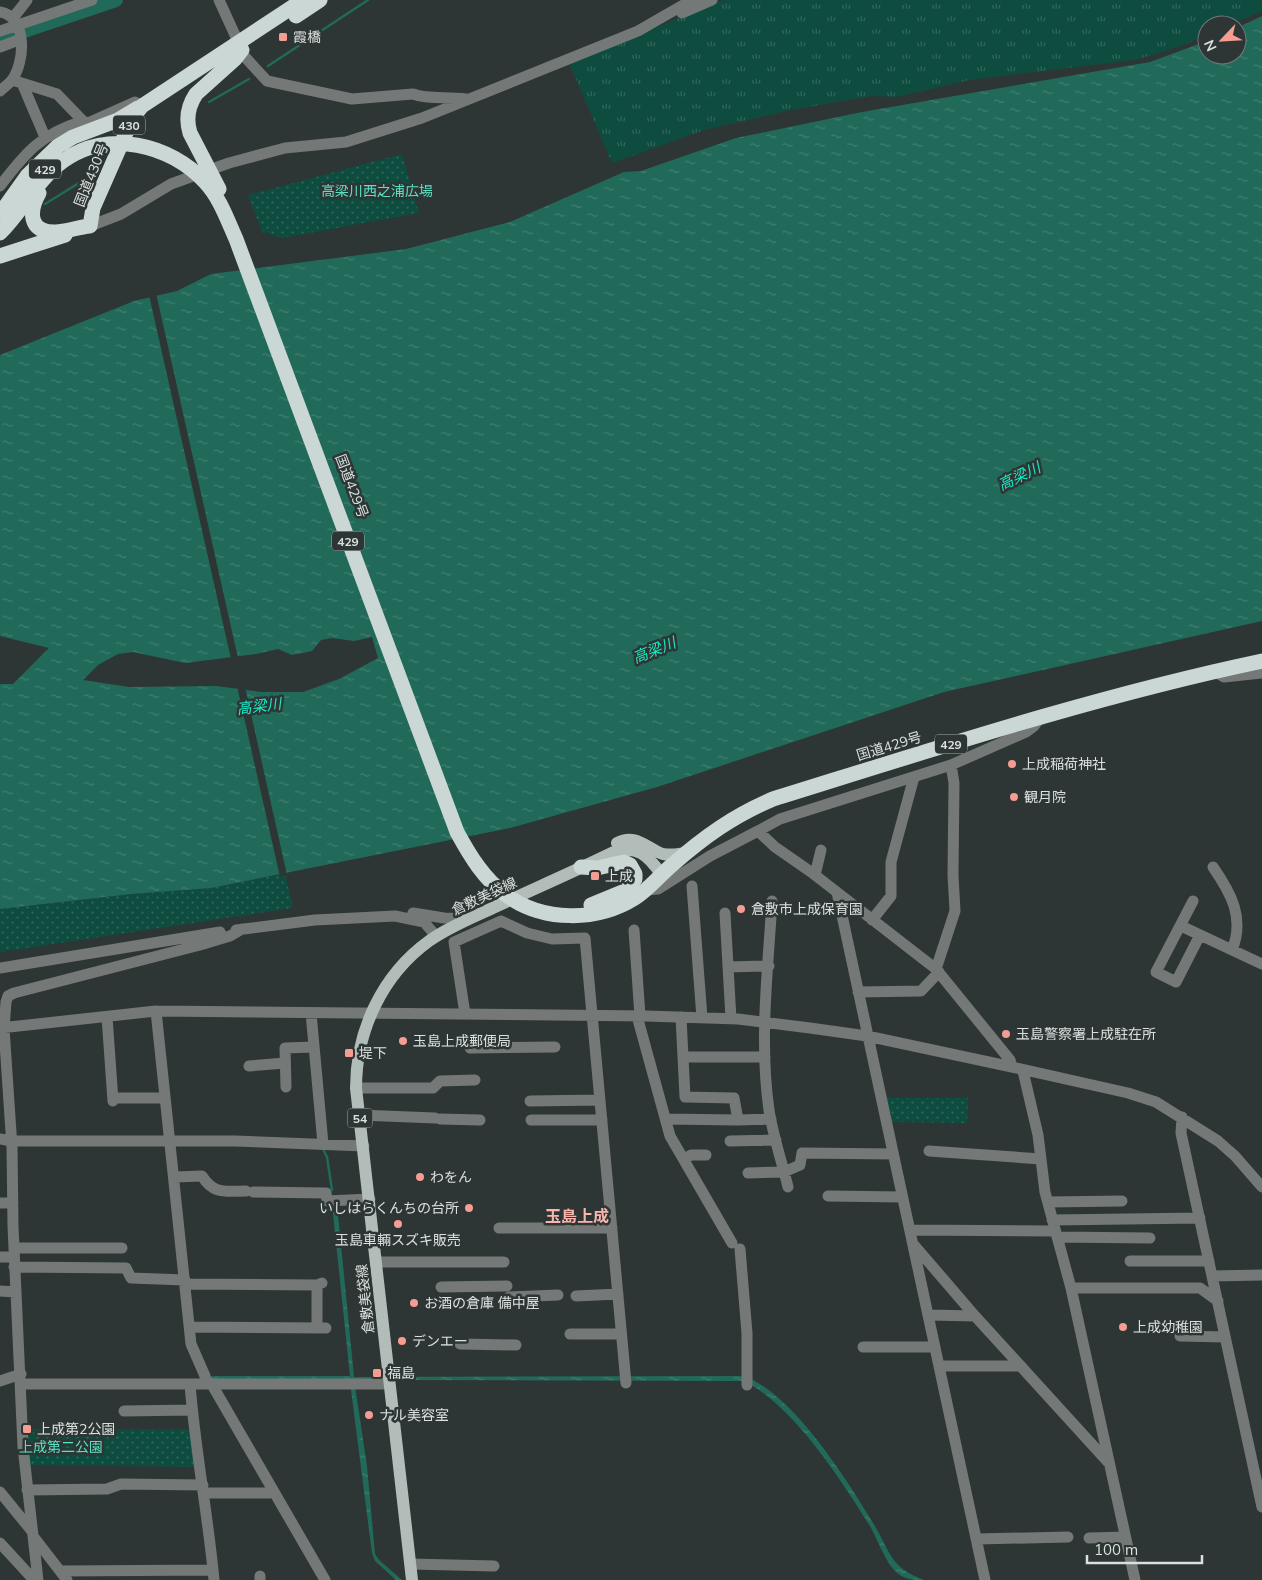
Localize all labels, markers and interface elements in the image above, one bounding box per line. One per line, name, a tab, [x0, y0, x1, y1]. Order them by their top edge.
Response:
north arrow	[1197, 15, 1247, 65]
place label: 霞橋	[293, 28, 321, 46]
marker: 霞橋	[277, 31, 289, 43]
text: N	[1200, 37, 1221, 54]
road number: 430	[113, 116, 145, 134]
street label: 国道430号	[70, 140, 112, 210]
road number: 429	[29, 160, 61, 178]
park label: 高梁川西之浦広場	[321, 182, 433, 200]
street label: 国道429号	[332, 451, 372, 521]
water label: 高梁川	[995, 457, 1045, 494]
road number: 429	[332, 532, 364, 550]
water label: 高梁川	[630, 632, 680, 667]
water label: 高梁川	[236, 694, 284, 718]
street label: 国道429号	[854, 728, 924, 764]
road number: 429	[935, 734, 967, 754]
place label: 上成稲荷神社	[1022, 755, 1106, 773]
marker: 上成稲荷神社	[1006, 758, 1018, 770]
place label: 観月院	[1024, 788, 1066, 806]
marker: 観月院	[1008, 791, 1020, 803]
place label: 上成	[605, 867, 633, 885]
marker: 上成	[589, 870, 601, 882]
street label: 倉敷美袋線	[448, 873, 520, 919]
place label: 倉敷市上成保育園	[751, 900, 863, 918]
marker: 倉敷市上成保育園	[735, 903, 747, 915]
place label: 玉島警察署上成駐在所	[1016, 1025, 1156, 1043]
marker: 玉島警察署上成駐在所	[1000, 1028, 1012, 1040]
place label: 玉島上成郵便局	[413, 1032, 511, 1050]
marker: 玉島上成郵便局	[397, 1035, 409, 1047]
place label: 堤下	[359, 1044, 387, 1062]
marker: 堤下	[343, 1047, 355, 1059]
road number: 54	[348, 1108, 372, 1128]
place label: わをん	[430, 1168, 472, 1186]
marker: わをん	[414, 1171, 426, 1183]
place label: いしはらくんちの台所	[319, 1199, 459, 1217]
marker: いしはらくんちの台所	[463, 1202, 475, 1214]
district label: 玉島上成	[545, 1206, 609, 1226]
marker: 玉島車輛スズキ販売	[392, 1218, 404, 1230]
place label: 玉島車輛スズキ販売	[335, 1231, 461, 1249]
street label: 倉敷美袋線	[352, 1263, 378, 1335]
place label: お酒の倉庫 備中屋	[424, 1294, 540, 1312]
marker: お酒の倉庫 備中屋	[408, 1297, 420, 1309]
place label: 上成幼稚園	[1133, 1318, 1203, 1336]
marker: 上成幼稚園	[1117, 1321, 1129, 1333]
place label: デンエー	[412, 1332, 468, 1350]
marker: デンエー	[396, 1335, 408, 1347]
place label: 福島	[387, 1364, 415, 1382]
marker: 福島	[371, 1367, 383, 1379]
place label: ナル美容室	[379, 1406, 449, 1424]
marker: ナル美容室	[363, 1409, 375, 1421]
place label: 上成第2公園	[37, 1420, 115, 1438]
marker: 上成第2公園	[21, 1423, 33, 1435]
park label: 上成第二公園	[19, 1438, 103, 1456]
scale bar	[1087, 1532, 1202, 1564]
text: 100 m	[1094, 1540, 1138, 1559]

